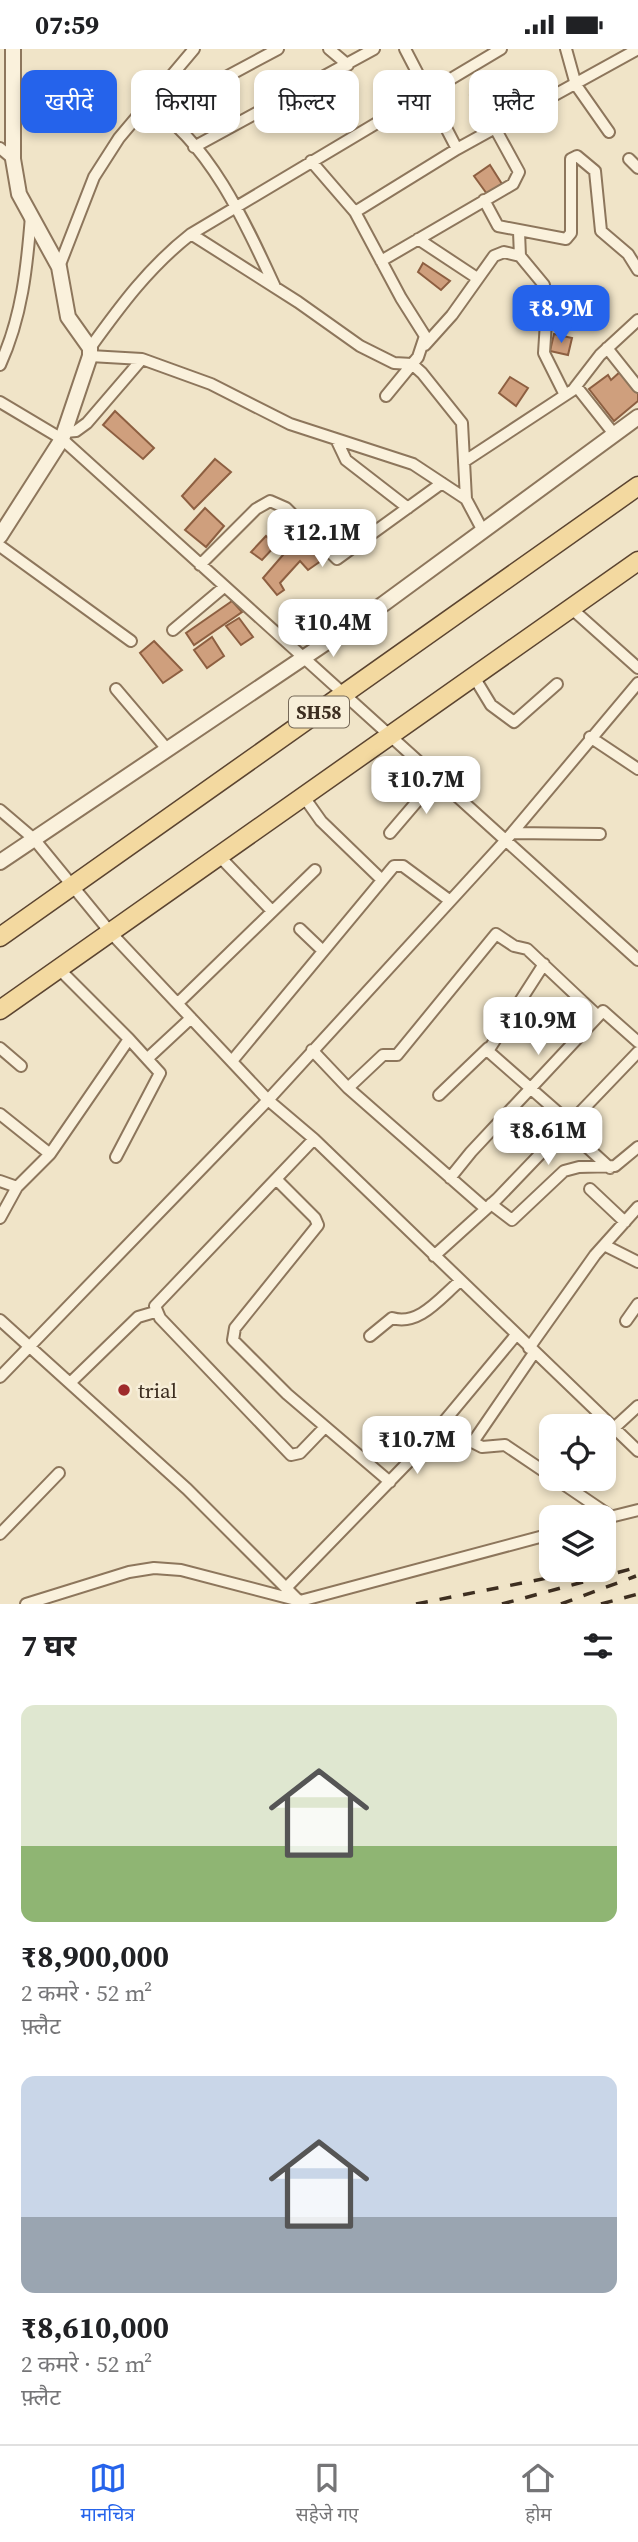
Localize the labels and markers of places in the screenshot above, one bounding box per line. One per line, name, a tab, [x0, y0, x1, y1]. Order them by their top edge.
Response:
pin: ₹8.9M	[512, 285, 610, 345]
pin: ₹12.1M	[265, 510, 379, 569]
pin: ₹10.4M	[276, 599, 390, 659]
pin: ₹10.7M	[369, 757, 483, 816]
pin: ₹10.9M	[481, 997, 595, 1057]
pin: ₹8.61M	[491, 1107, 605, 1167]
place label: trial	[138, 1376, 177, 1405]
marker: trial	[116, 1382, 132, 1398]
pin: ₹10.7M	[360, 1417, 474, 1476]

